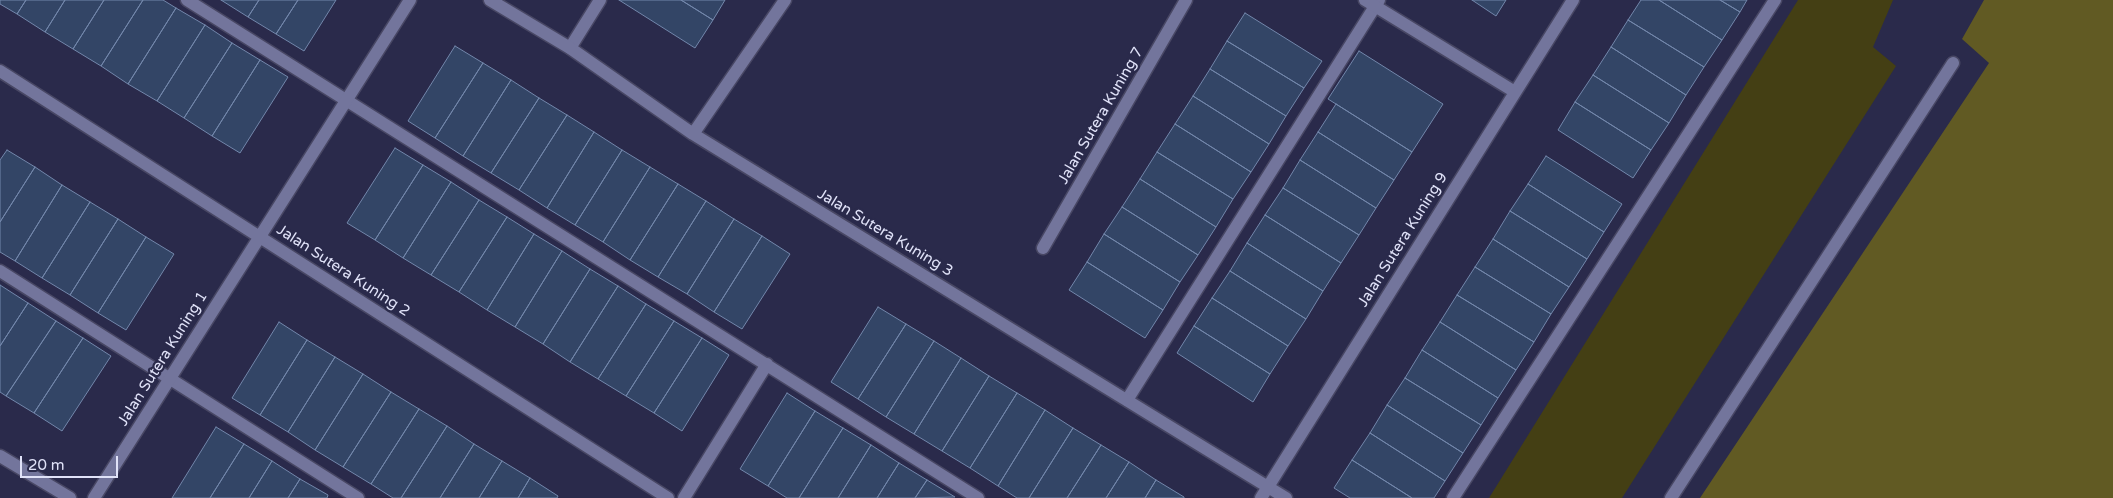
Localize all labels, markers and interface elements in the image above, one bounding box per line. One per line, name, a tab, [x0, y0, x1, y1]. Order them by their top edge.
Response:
street label: Jalan Sutera Kuning 7	[1054, 44, 1148, 188]
street label: Jalan Sutera Kuning 9	[1354, 169, 1452, 311]
street label: Jalan Sutera Kuning 3	[814, 185, 956, 281]
street label: Jalan Sutera Kuning 2	[273, 221, 413, 321]
street label: Jalan Sutera Kuning 1	[114, 288, 212, 430]
scale bar	[22, 446, 120, 478]
text: 20 m	[28, 456, 65, 474]

